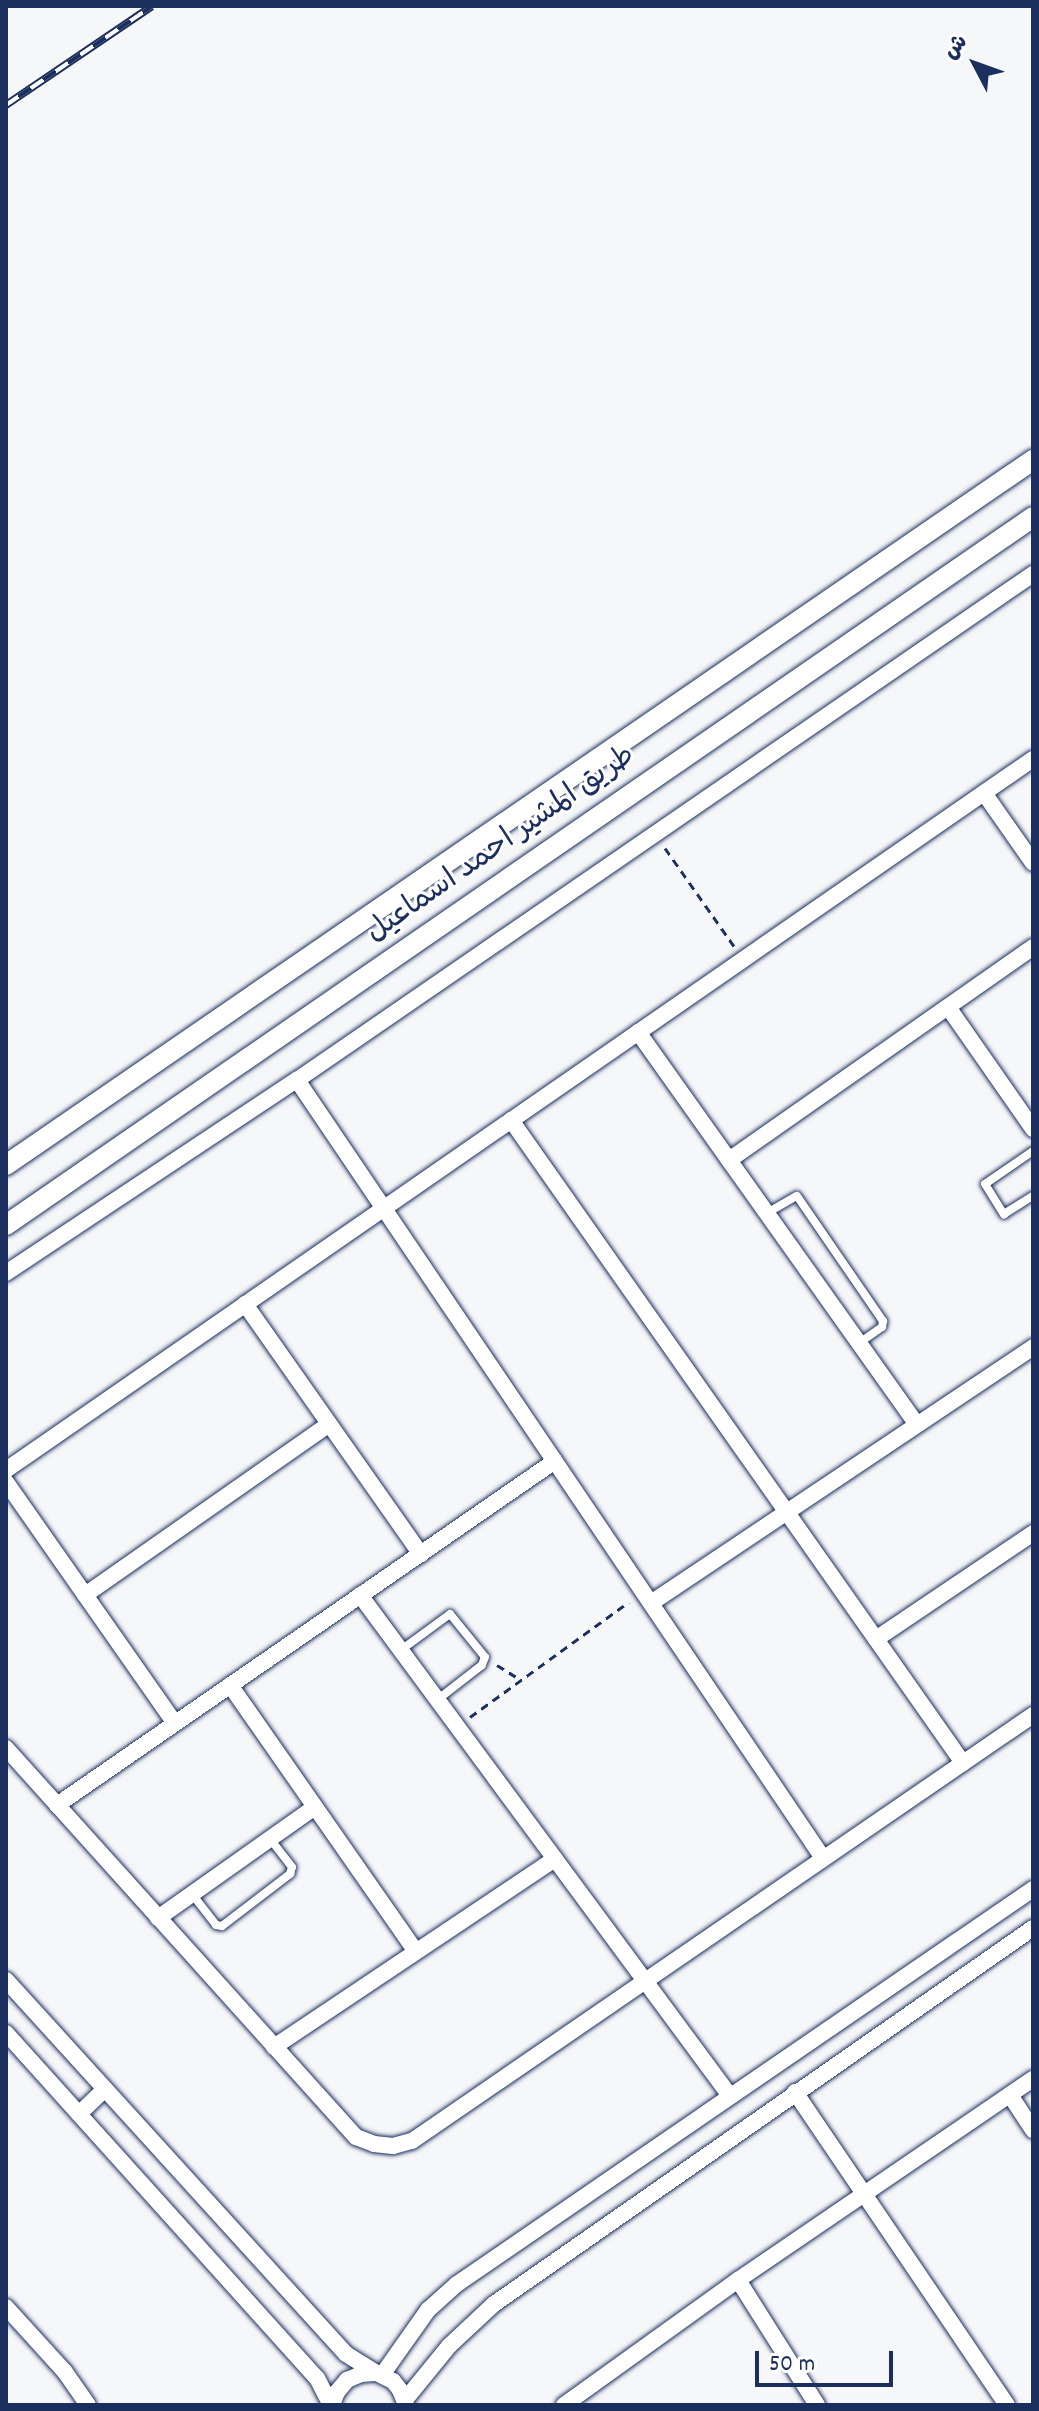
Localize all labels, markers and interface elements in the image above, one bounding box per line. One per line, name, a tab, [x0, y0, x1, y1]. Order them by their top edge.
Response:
north arrow	[935, 24, 1015, 104]
text: ش	[937, 29, 976, 67]
street label: طريق المشير احمد اسماعيل	[360, 739, 644, 953]
scale bar	[759, 2335, 897, 2385]
text: 50 m	[769, 2348, 815, 2382]

